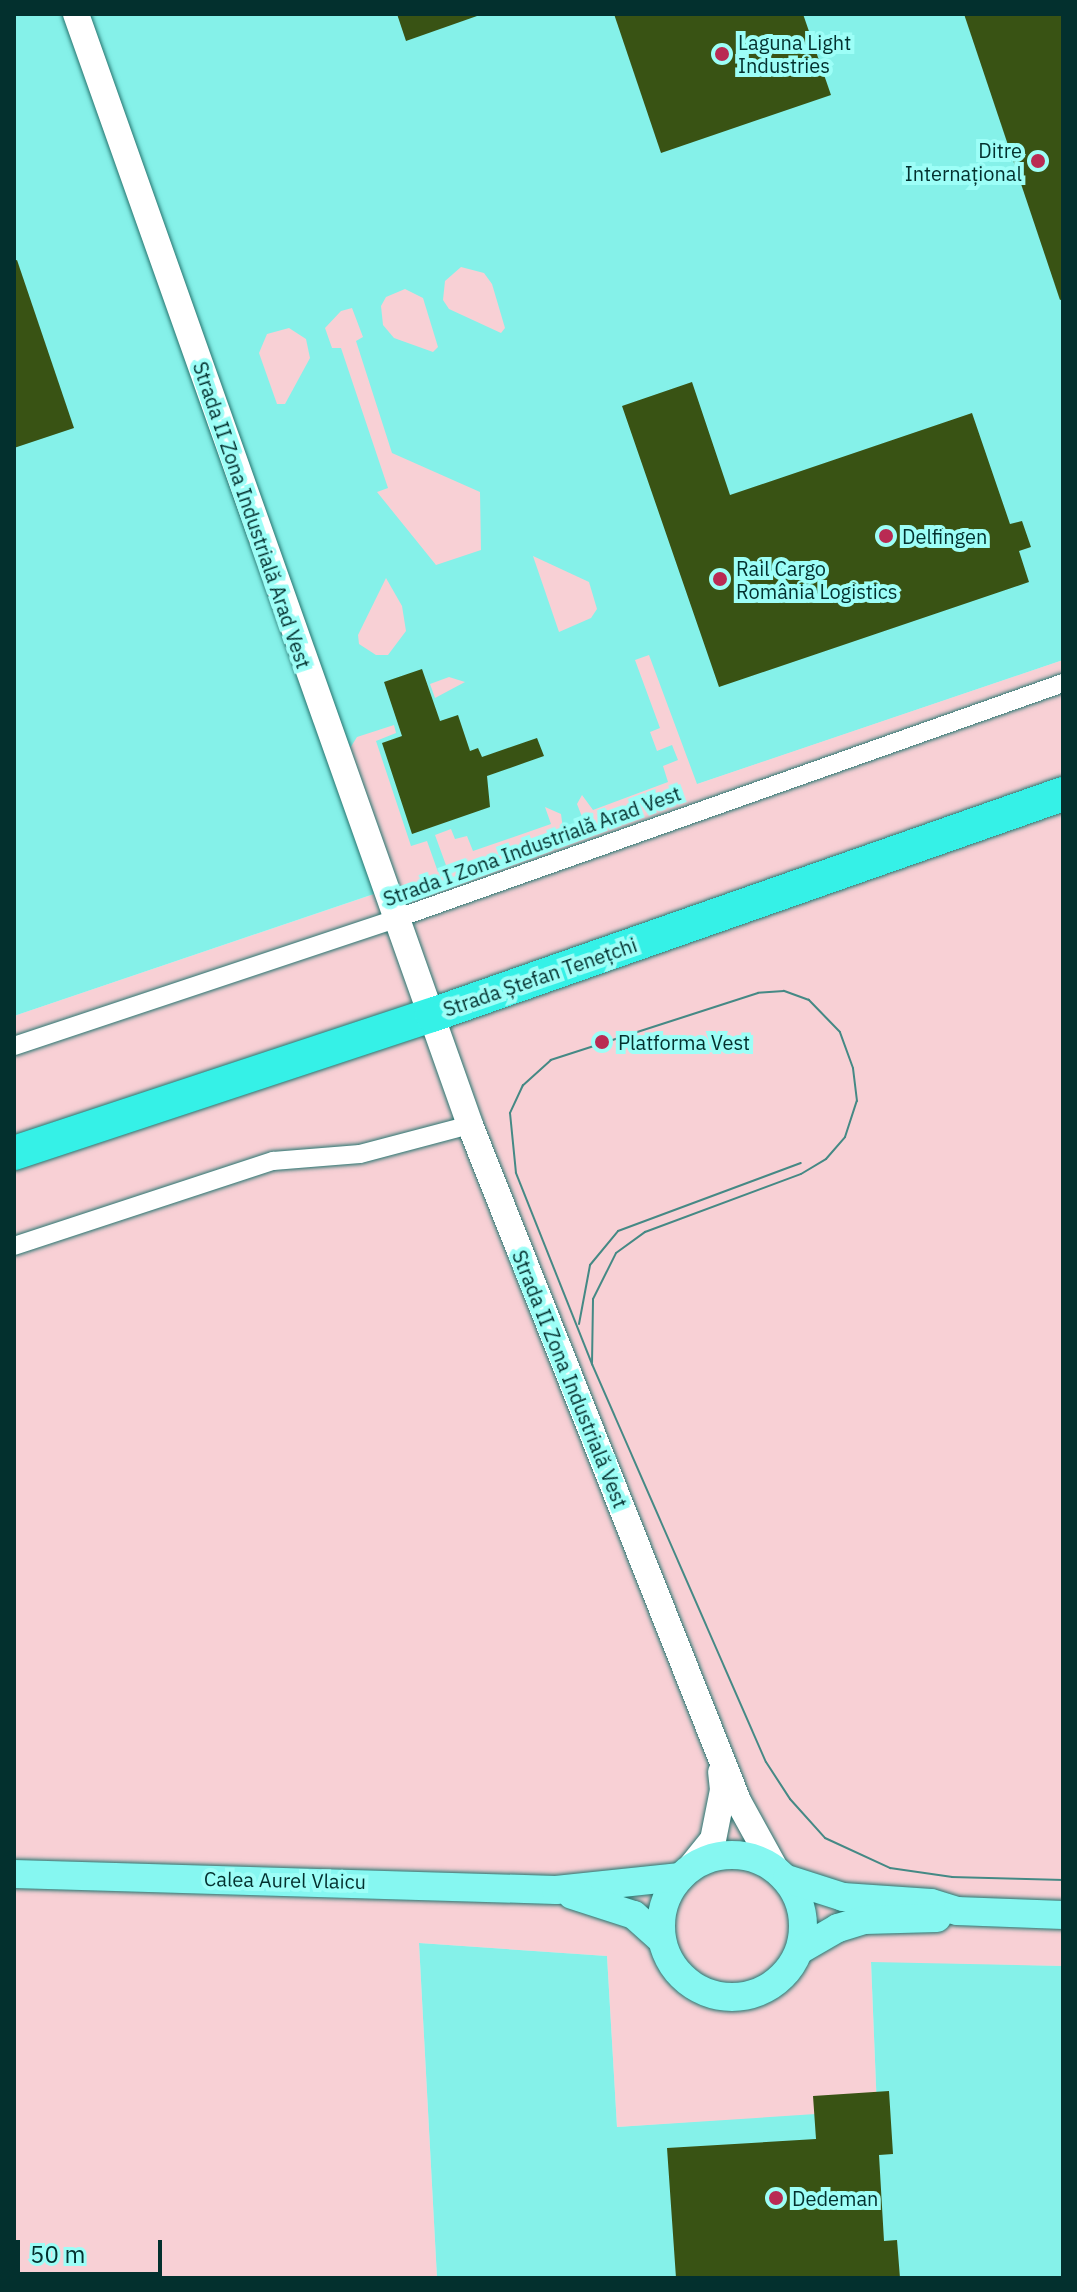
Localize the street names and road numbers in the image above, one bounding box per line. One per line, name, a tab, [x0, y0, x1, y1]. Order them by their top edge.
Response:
street label: Strada II Zona Industrială Arad Vest	[188, 358, 316, 672]
street label: Strada I Zona Industrială Arad Vest	[380, 781, 684, 911]
street label: Strada Ștefan Tenețchi	[440, 933, 640, 1021]
street label: Strada II Zona Industrială Vest	[507, 1247, 633, 1511]
street label: Calea Aurel Vlaicu	[204, 1867, 366, 1893]

